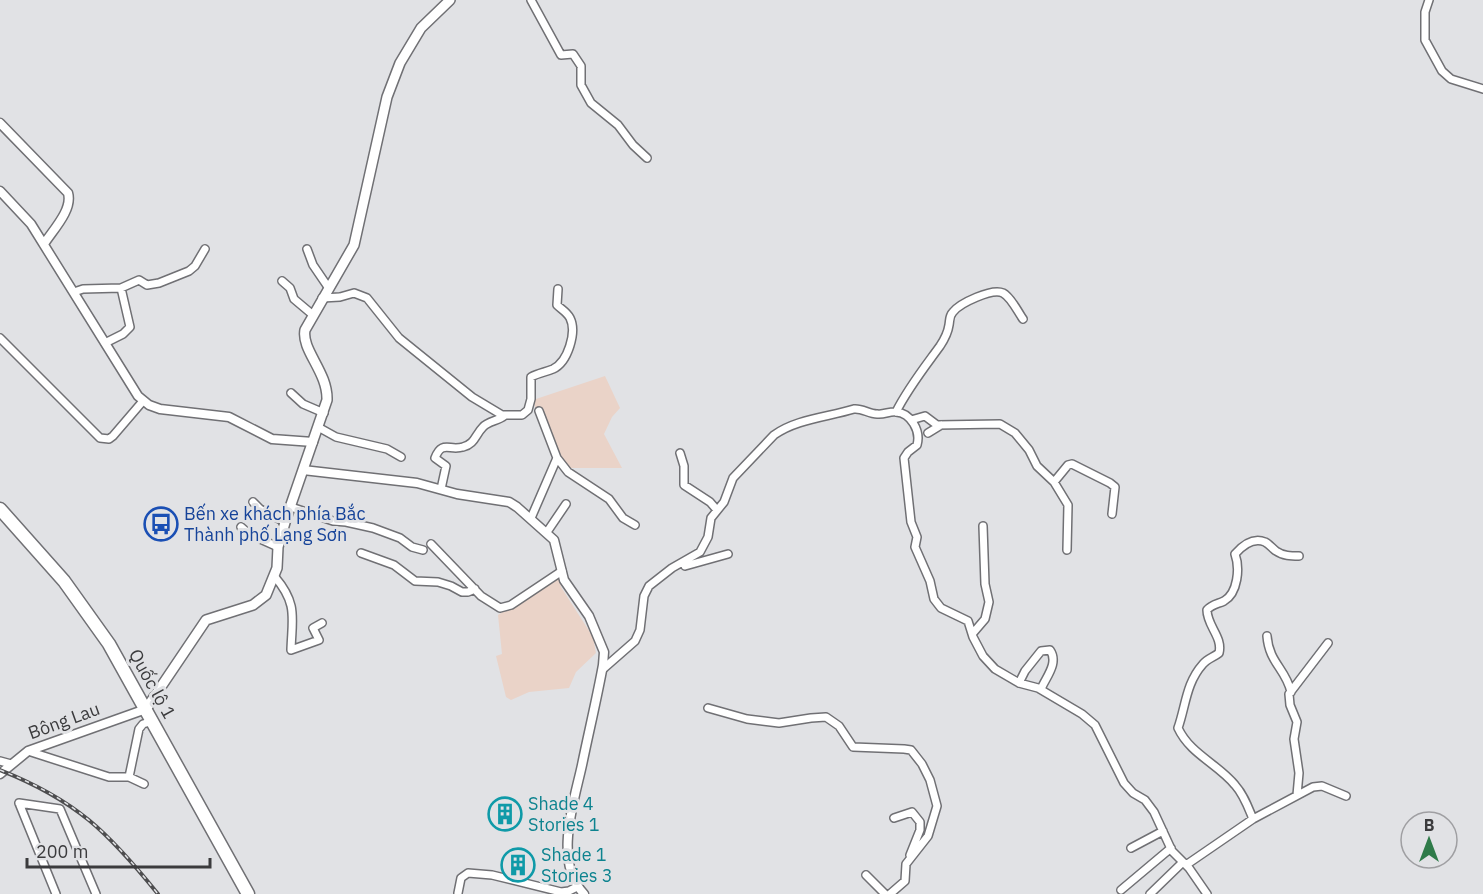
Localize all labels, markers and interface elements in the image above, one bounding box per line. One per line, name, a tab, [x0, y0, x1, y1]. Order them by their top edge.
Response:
place label: Bến xe khách phía Bắc Thành phố Lạng Sơn	[184, 502, 365, 546]
bus stop icon: Bến xe khách phía Bắc Thành phố Lạng Sơn	[143, 506, 179, 542]
street label: Quốc lộ 1	[124, 645, 181, 723]
street label: Bông Lau	[25, 697, 103, 744]
place label: Shade 4 Stories 1	[528, 792, 600, 836]
building icon: Shade 4 Stories 1	[487, 796, 523, 832]
north arrow	[1399, 810, 1459, 870]
text: B	[1424, 815, 1435, 835]
scale bar	[27, 831, 210, 869]
text: 200 m	[36, 840, 88, 863]
place label: Shade 1 Stories 3	[541, 843, 613, 887]
building icon: Shade 1 Stories 3	[500, 847, 536, 883]

